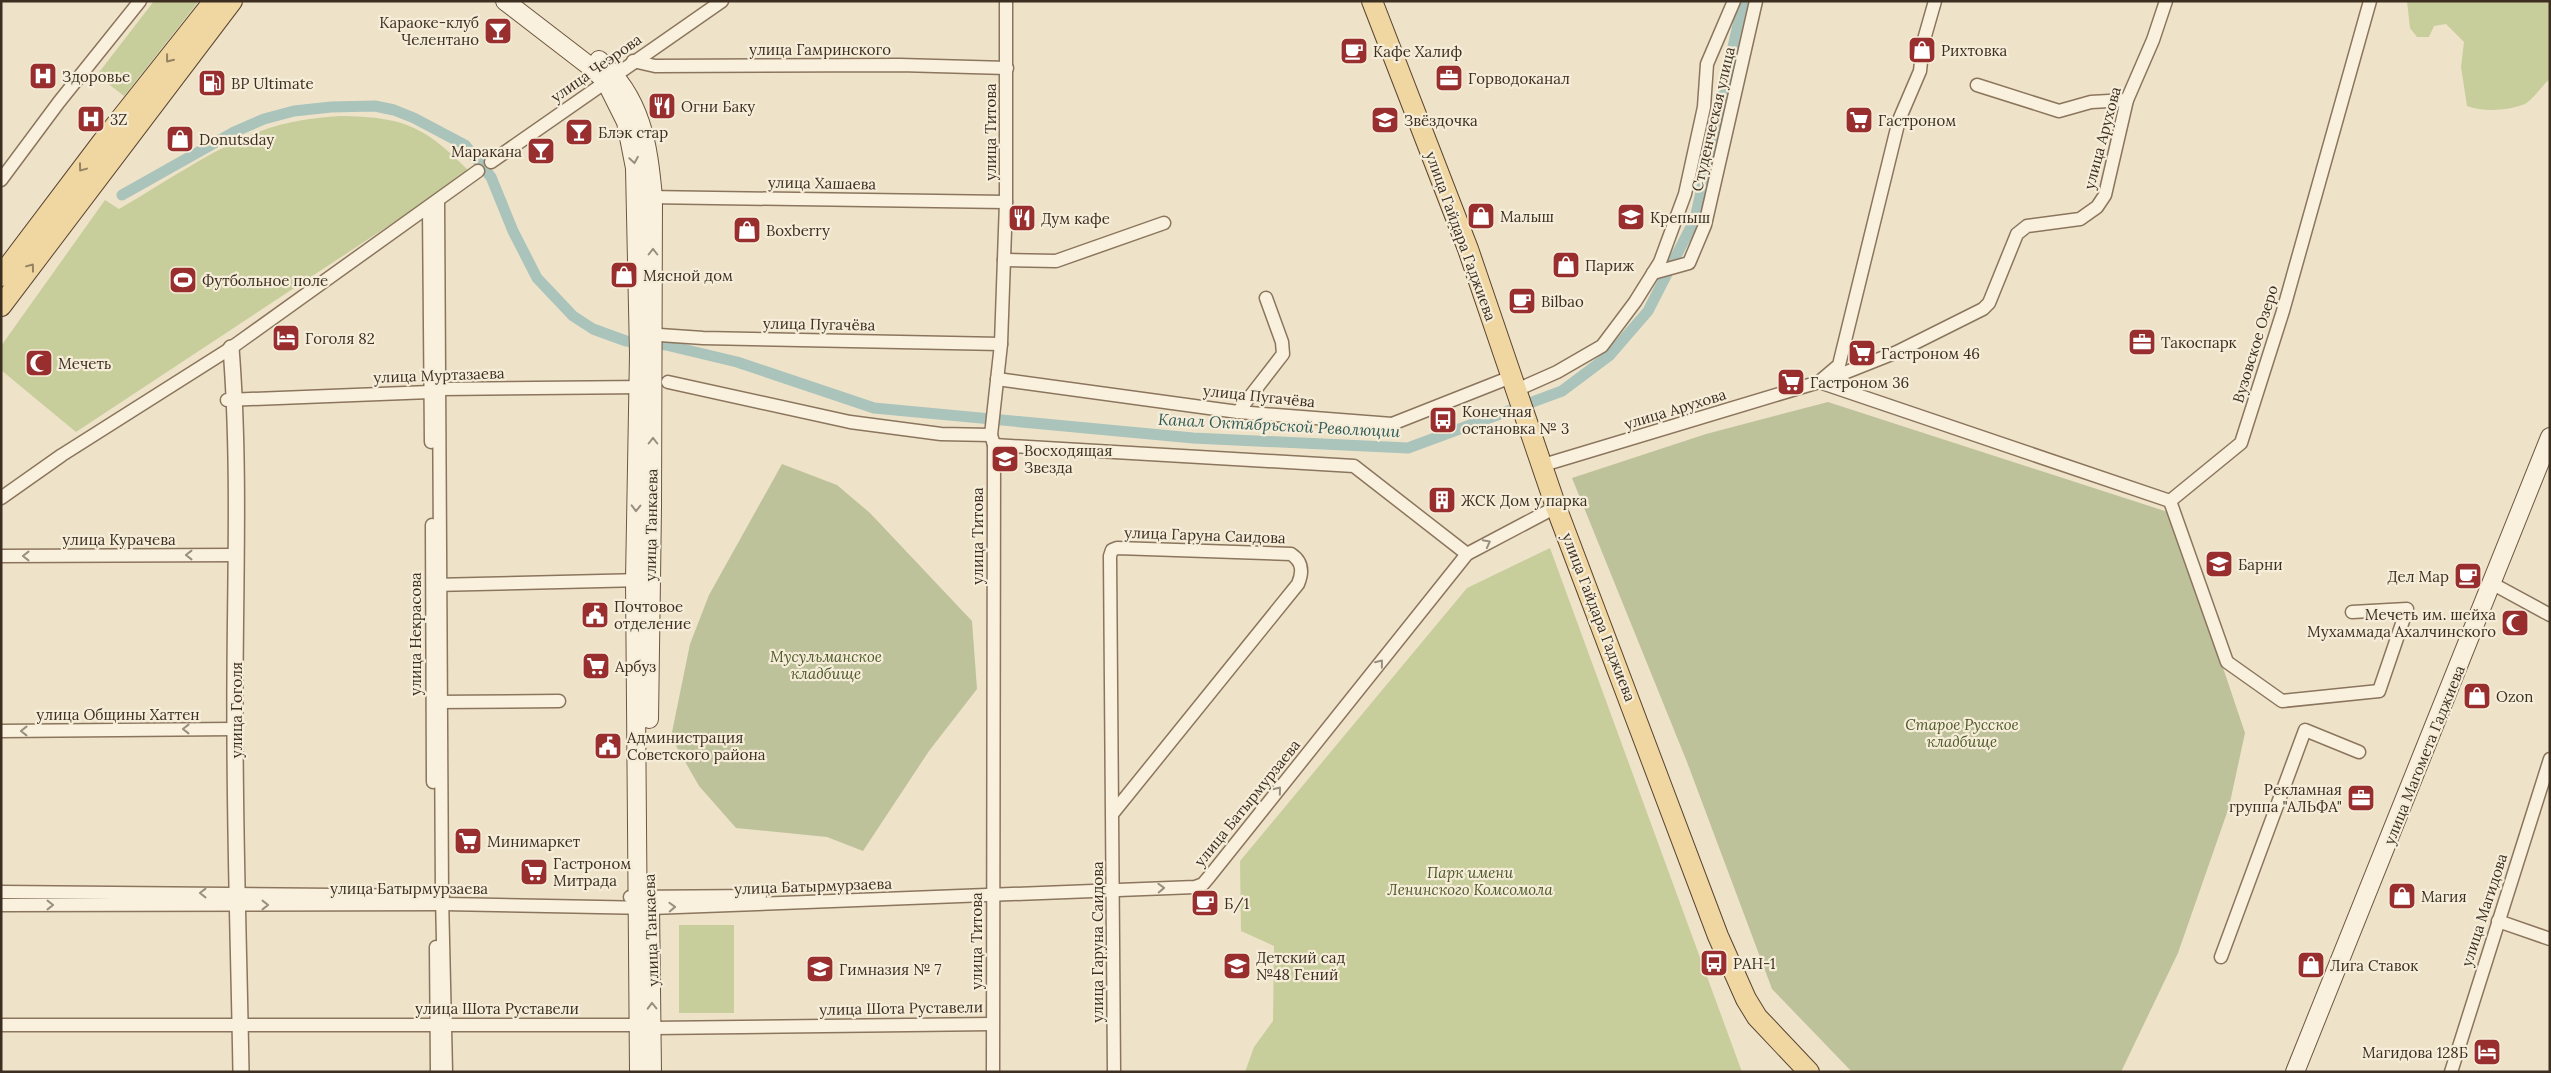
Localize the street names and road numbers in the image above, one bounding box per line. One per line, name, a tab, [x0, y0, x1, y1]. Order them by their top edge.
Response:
street label: улица Чеэрова	[547, 29, 645, 106]
street label: улица Гамринского	[749, 40, 891, 59]
street label: Студенческая улица	[1687, 45, 1739, 193]
street label: улица Титова	[981, 83, 1000, 181]
street label: улица Арухова	[2079, 84, 2125, 191]
street label: улица Гайдара Гаджиева	[1421, 149, 1501, 324]
street label: улица Хашаева	[768, 173, 877, 193]
street label: Вузовское Озеро	[2228, 283, 2282, 405]
street label: улица Пугачёва	[763, 314, 876, 334]
street label: улица Муртазаева	[373, 363, 505, 387]
street label: улица Пугачёва	[1202, 381, 1316, 411]
street label: улица Арухова	[1622, 384, 1728, 434]
street label: улица Танкаева	[641, 468, 661, 582]
street label: улица Титова	[968, 487, 987, 585]
street label: улица Гаруна Саидова	[1124, 523, 1286, 547]
street label: улица Курачева	[62, 530, 176, 549]
street label: улица Гайдара Гаджиева	[1558, 530, 1640, 704]
street label: улица Некрасова	[406, 572, 425, 696]
street label: улица Гоголя	[227, 662, 246, 758]
street label: улица Магомета Гаджиева	[2379, 662, 2469, 847]
street label: улица Общины Хаттен	[36, 705, 200, 724]
street label: улица Батырмурзаева	[1190, 735, 1304, 870]
street label: улица Магидова	[2457, 851, 2511, 969]
street label: улица Гаруна Саидова	[1088, 861, 1107, 1023]
street label: улица Танкаева	[640, 873, 662, 987]
street label: улица Батырмурзаева	[734, 874, 893, 898]
street label: улица Батырмурзаева	[330, 879, 488, 898]
street label: улица Титова	[967, 892, 986, 990]
street label: улица Шота Руставели	[819, 997, 983, 1019]
street label: улица Шота Руставели	[415, 999, 579, 1018]

